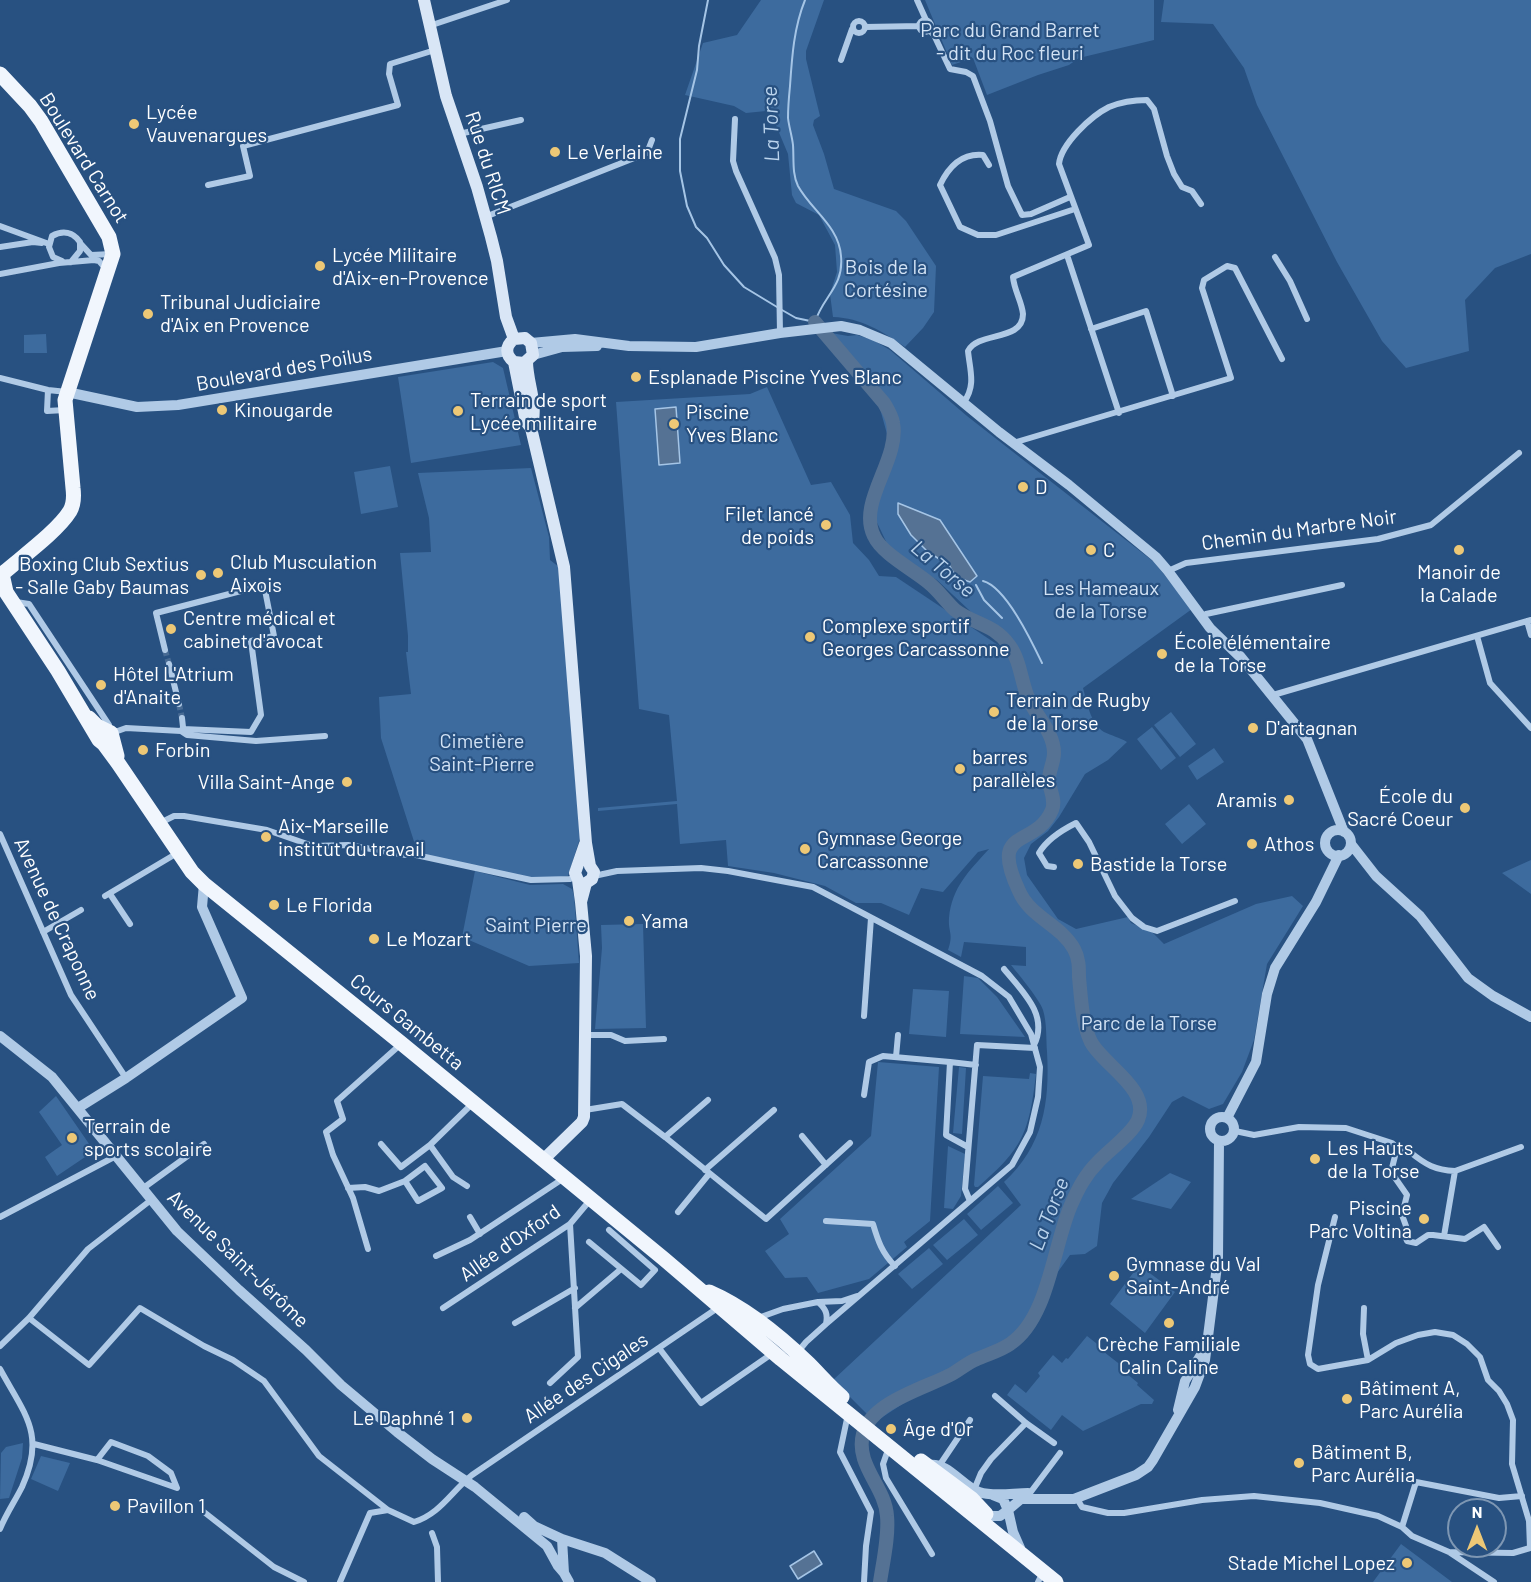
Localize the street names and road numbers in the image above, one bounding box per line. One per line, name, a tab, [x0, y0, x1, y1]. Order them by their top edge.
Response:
street label: Boulevard Carnot	[34, 88, 134, 228]
street label: Rue du RICM	[460, 108, 516, 218]
street label: Boulevard des Poilus	[194, 342, 374, 396]
street label: Chemin du Marbre Noir	[1200, 504, 1398, 556]
street label: Avenue de Craponne	[9, 834, 105, 1004]
street label: Cours Gambetta	[345, 969, 469, 1075]
street label: Avenue Saint-Jérôme	[162, 1185, 314, 1333]
street label: Allée d'Oxford	[455, 1200, 565, 1286]
street label: Allée des Cigales	[519, 1328, 653, 1428]

